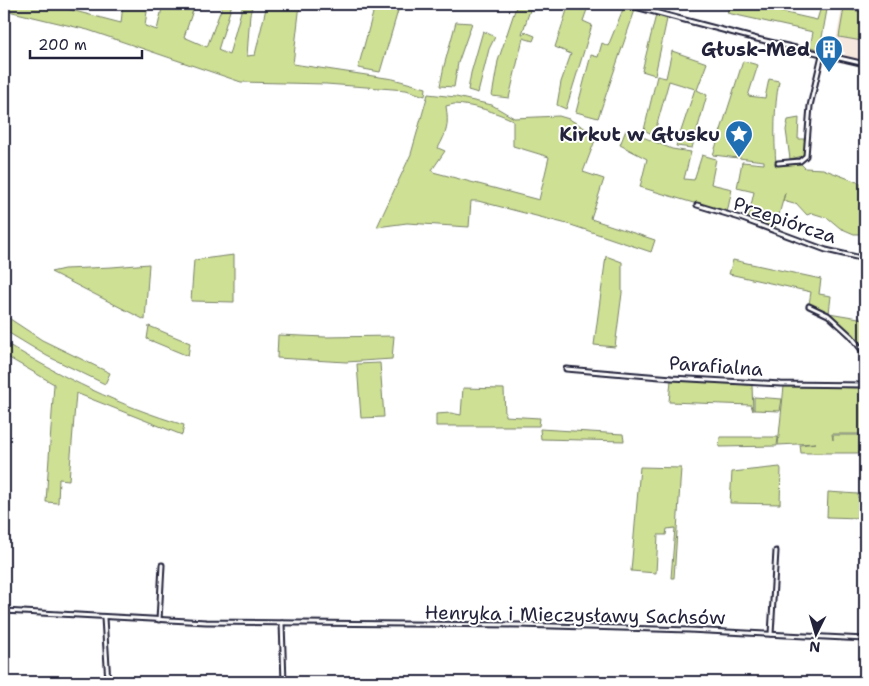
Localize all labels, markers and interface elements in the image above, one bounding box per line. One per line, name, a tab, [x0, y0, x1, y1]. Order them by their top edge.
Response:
scale bar	[30, 28, 142, 60]
building icon: Głusk-Med	[814, 34, 844, 73]
text: 200 m	[38, 35, 87, 55]
place label: Głusk-Med	[701, 37, 810, 62]
place icon: Kirkut w Głusku	[724, 119, 754, 158]
place label: Kirkut w Głusku	[559, 122, 720, 147]
street label: Przepiórcza	[730, 191, 840, 249]
street label: Parafialna	[668, 350, 764, 382]
street label: Henryka i Mieczysławy Sachsów	[424, 600, 726, 630]
north arrow	[792, 608, 842, 658]
text: N	[809, 638, 821, 656]

